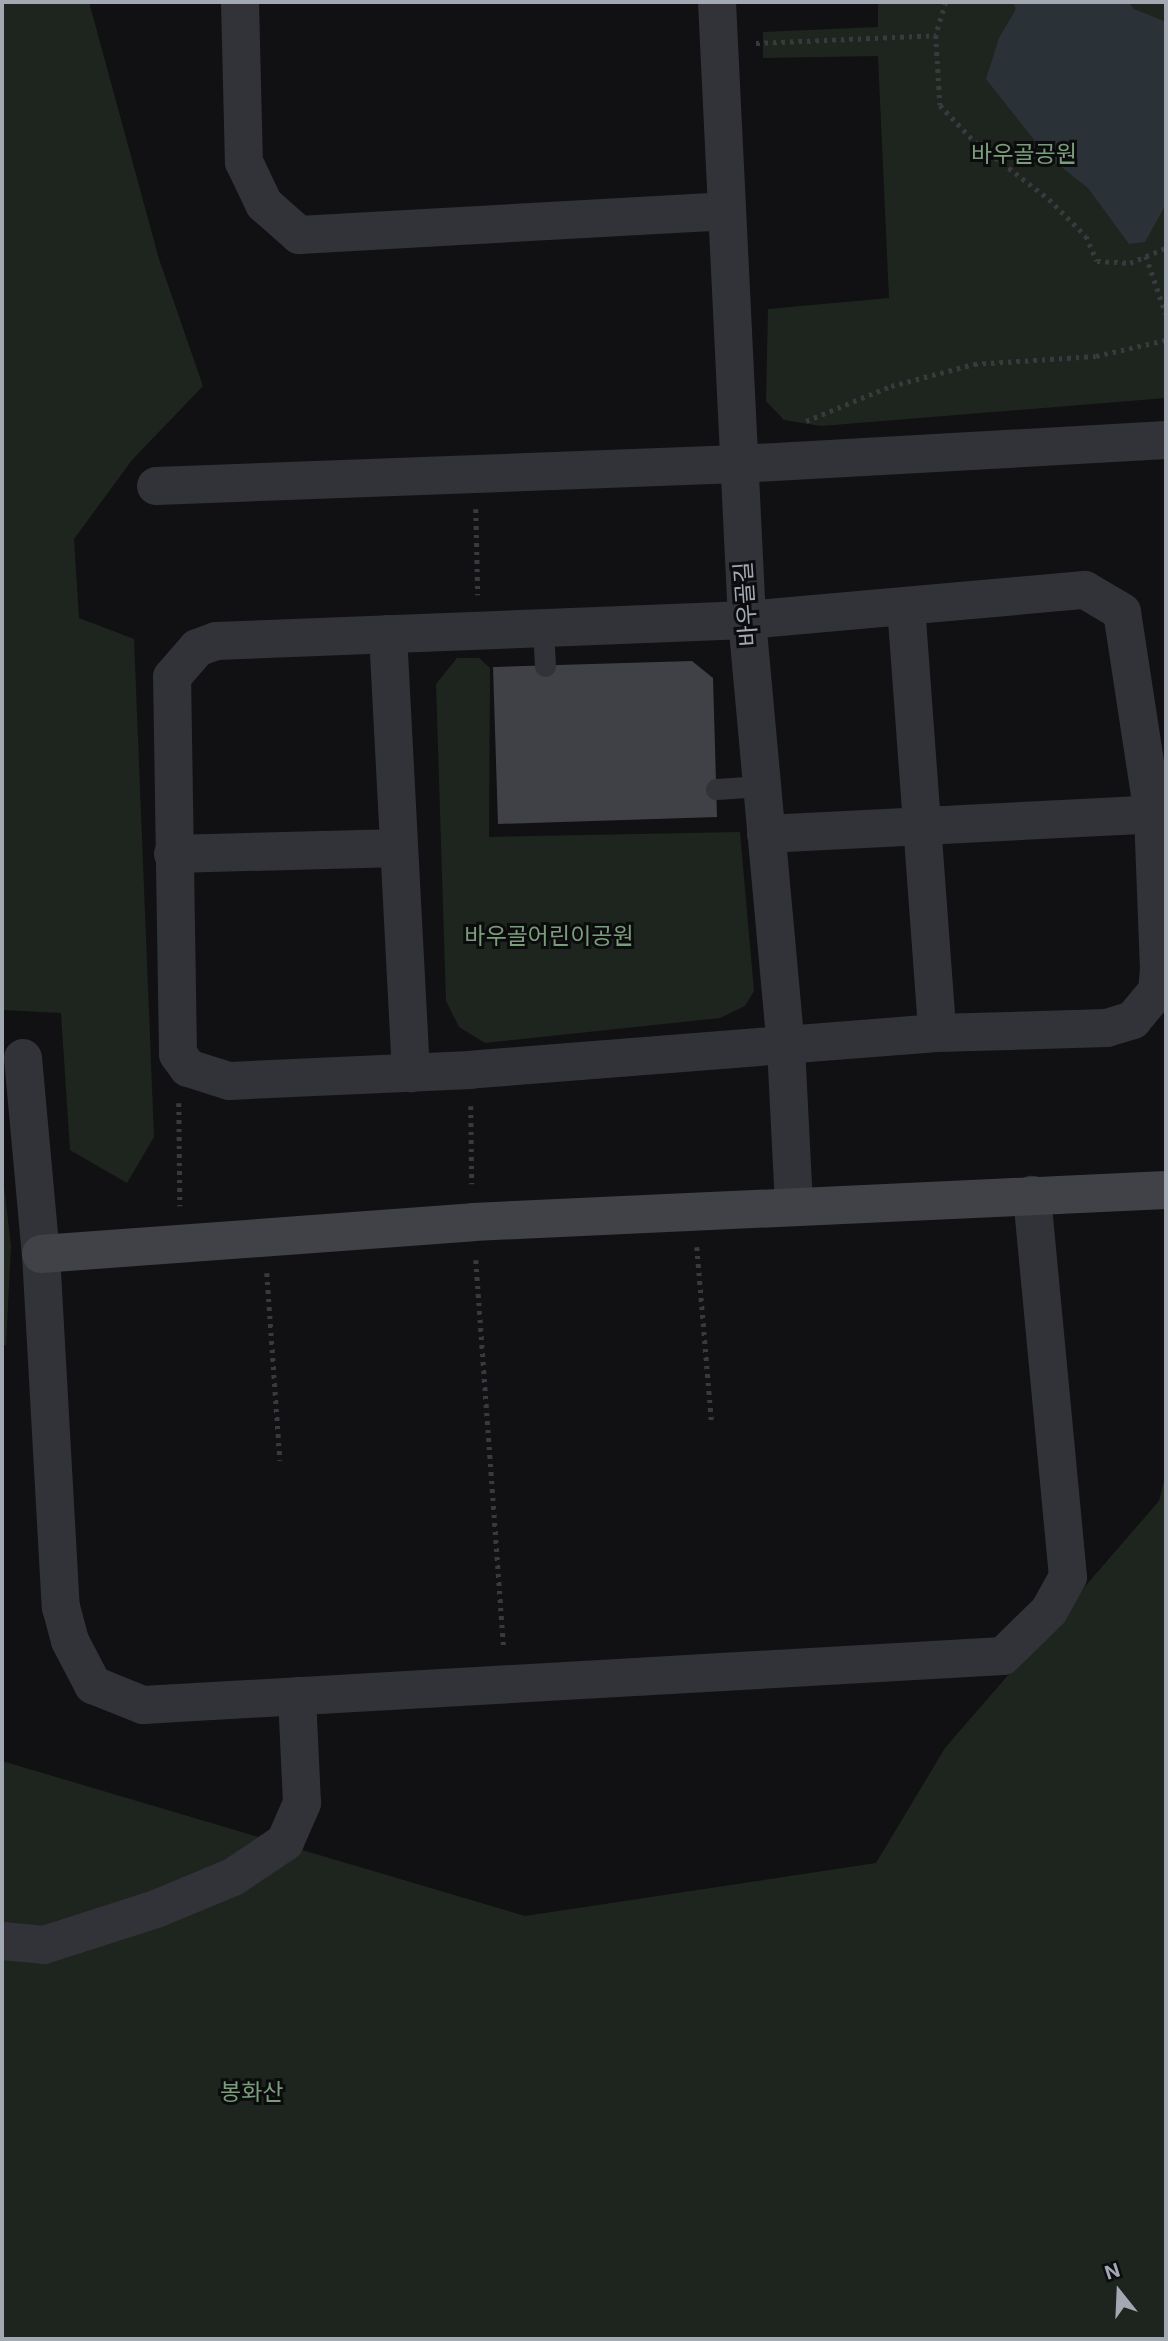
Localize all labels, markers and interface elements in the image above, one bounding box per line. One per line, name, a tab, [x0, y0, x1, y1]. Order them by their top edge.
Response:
park label: 바우골공원	[971, 140, 1077, 168]
street label: 바우골길	[729, 561, 763, 647]
park label: 바우골어린이공원	[464, 922, 634, 950]
park label: 봉화산	[220, 2078, 284, 2106]
north arrow	[1084, 2257, 1154, 2327]
text: N	[1102, 2258, 1123, 2285]

